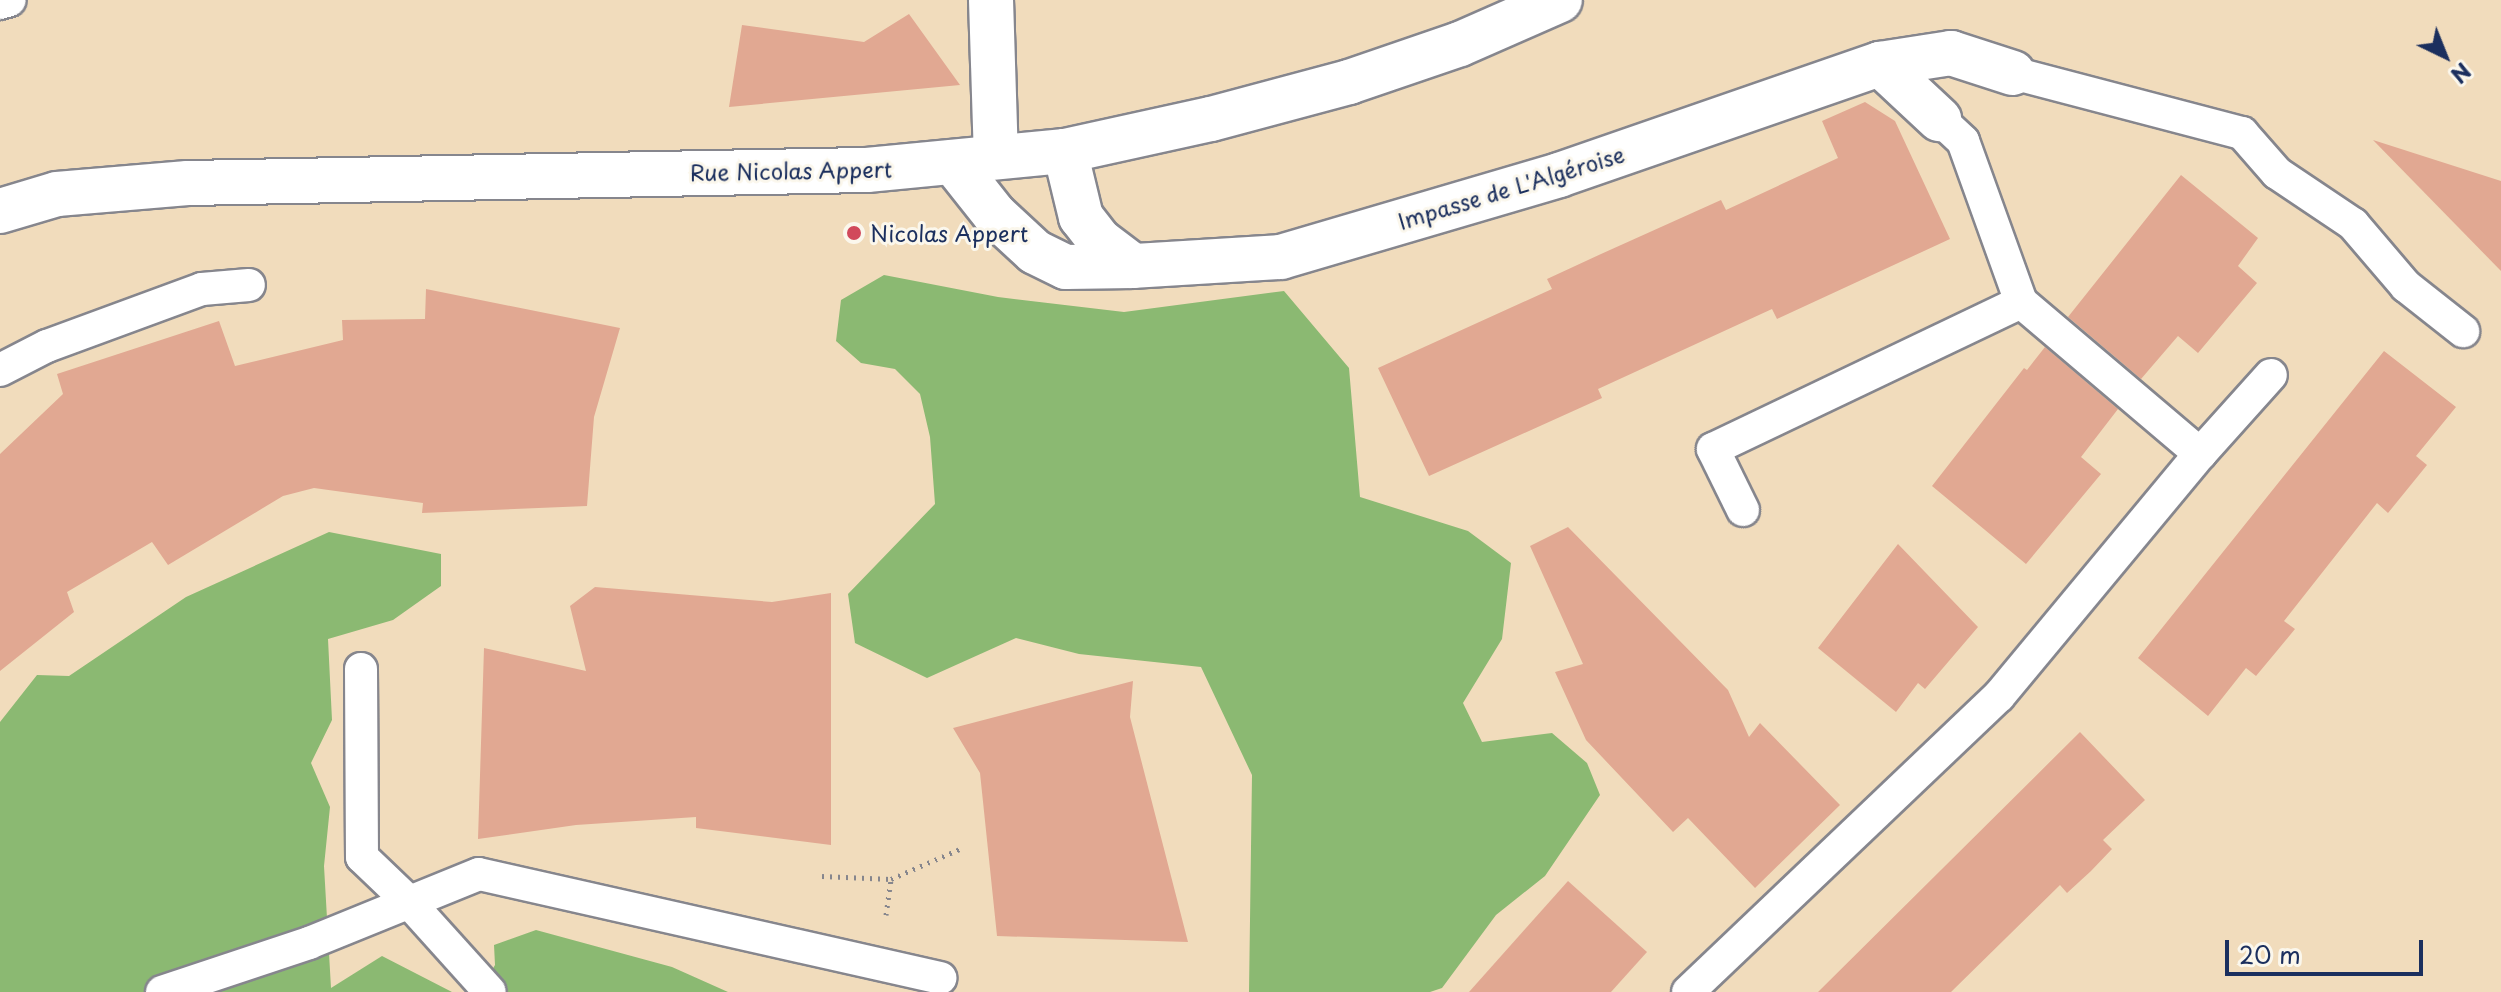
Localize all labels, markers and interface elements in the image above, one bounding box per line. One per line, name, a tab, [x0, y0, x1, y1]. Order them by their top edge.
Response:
north arrow	[2405, 16, 2485, 96]
text: N	[2444, 56, 2479, 92]
street label: Impasse de L'Algéroise	[1394, 140, 1628, 234]
street label: Rue Nicolas Appert	[686, 155, 896, 185]
place label: Nicolas Appert	[870, 220, 1031, 246]
marker: Nicolas Appert	[845, 224, 863, 242]
scale bar	[2229, 924, 2427, 974]
text: 20 m	[2239, 936, 2301, 972]

